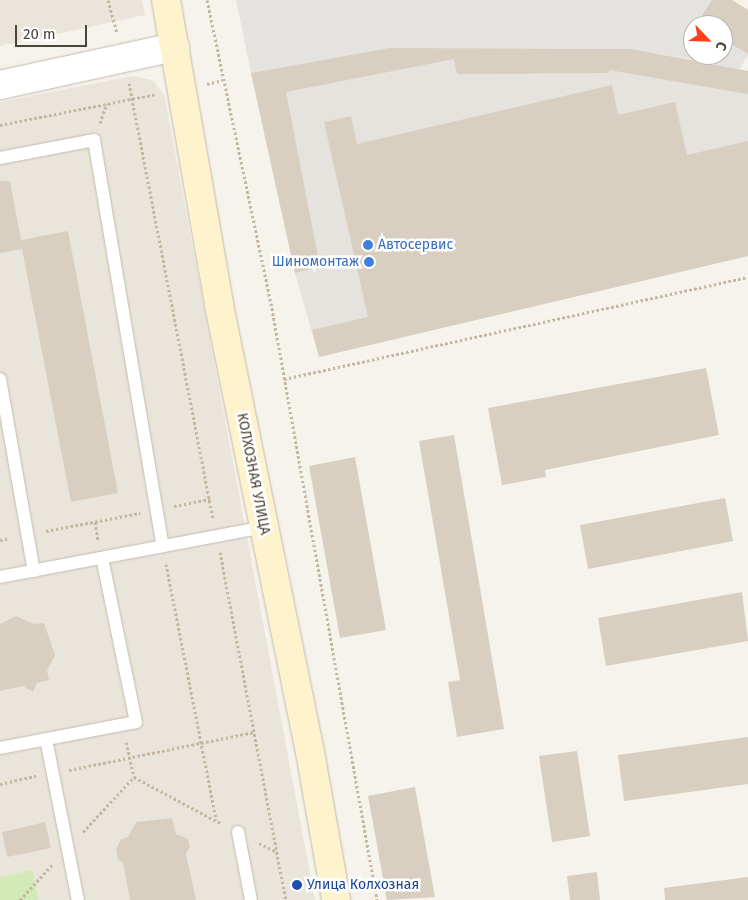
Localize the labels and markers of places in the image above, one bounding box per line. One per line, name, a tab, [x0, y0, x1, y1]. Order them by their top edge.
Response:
place label: Автосервис	[378, 237, 453, 253]
marker: Автосервис	[362, 239, 374, 251]
place label: Шиномонтаж	[272, 254, 359, 270]
marker: Шиномонтаж	[363, 256, 375, 268]
place label: Улица Колхозная	[307, 877, 419, 893]
marker: Улица Колхозная	[291, 879, 303, 891]

